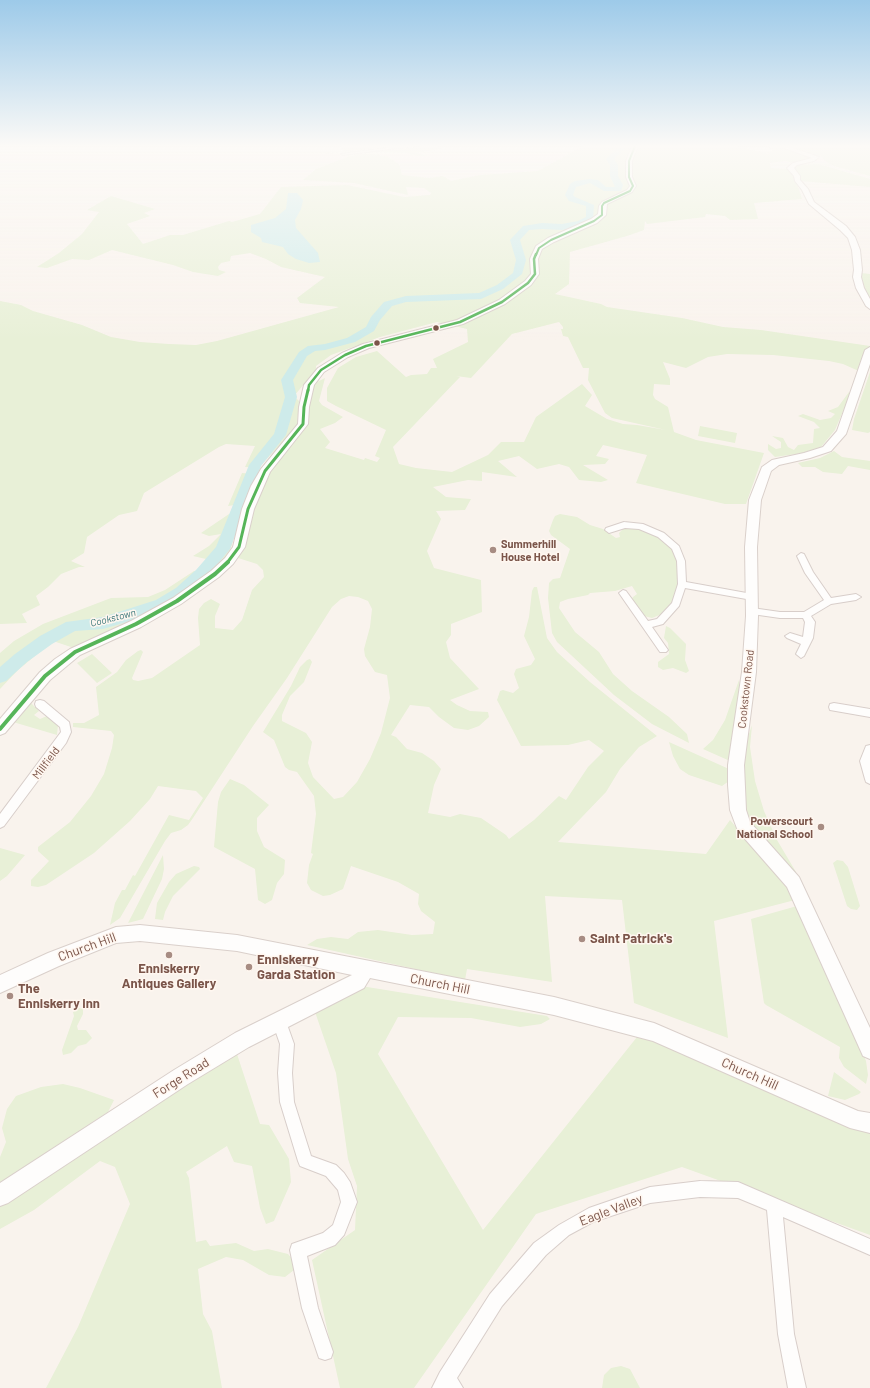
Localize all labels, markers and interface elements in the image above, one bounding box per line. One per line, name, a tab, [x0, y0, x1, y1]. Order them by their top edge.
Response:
unlabelled marker	[431, 323, 441, 333]
unlabelled marker	[372, 338, 382, 348]
place label: Summerhill House Hotel	[501, 537, 559, 563]
marker: Summerhill House Hotel	[488, 545, 498, 555]
water label: Cookstown	[89, 607, 137, 629]
street label: Cookstown Road	[735, 649, 757, 729]
street label: Millfield	[30, 744, 62, 782]
place label: Powerscourt National School	[737, 814, 813, 840]
marker: Powerscourt National School	[816, 822, 826, 832]
street label: Church Hill	[56, 929, 118, 965]
place label: Saint Patrick's	[590, 931, 672, 947]
marker: Saint Patrick's	[577, 934, 587, 944]
marker: Enniskerry Antiques Gallery	[164, 950, 174, 960]
place label: Enniskerry Garda Station	[257, 952, 335, 983]
place label: Enniskerry Antiques Gallery	[122, 961, 216, 992]
marker: Enniskerry Garda Station	[244, 962, 254, 972]
street label: Church Hill	[409, 971, 471, 997]
place label: The Enniskerry Inn	[18, 981, 100, 1012]
marker: The Enniskerry Inn	[5, 991, 15, 1001]
street label: Forge Road	[150, 1054, 212, 1102]
street label: Church Hill	[719, 1055, 781, 1093]
street label: Eagle Valley	[577, 1191, 645, 1229]

